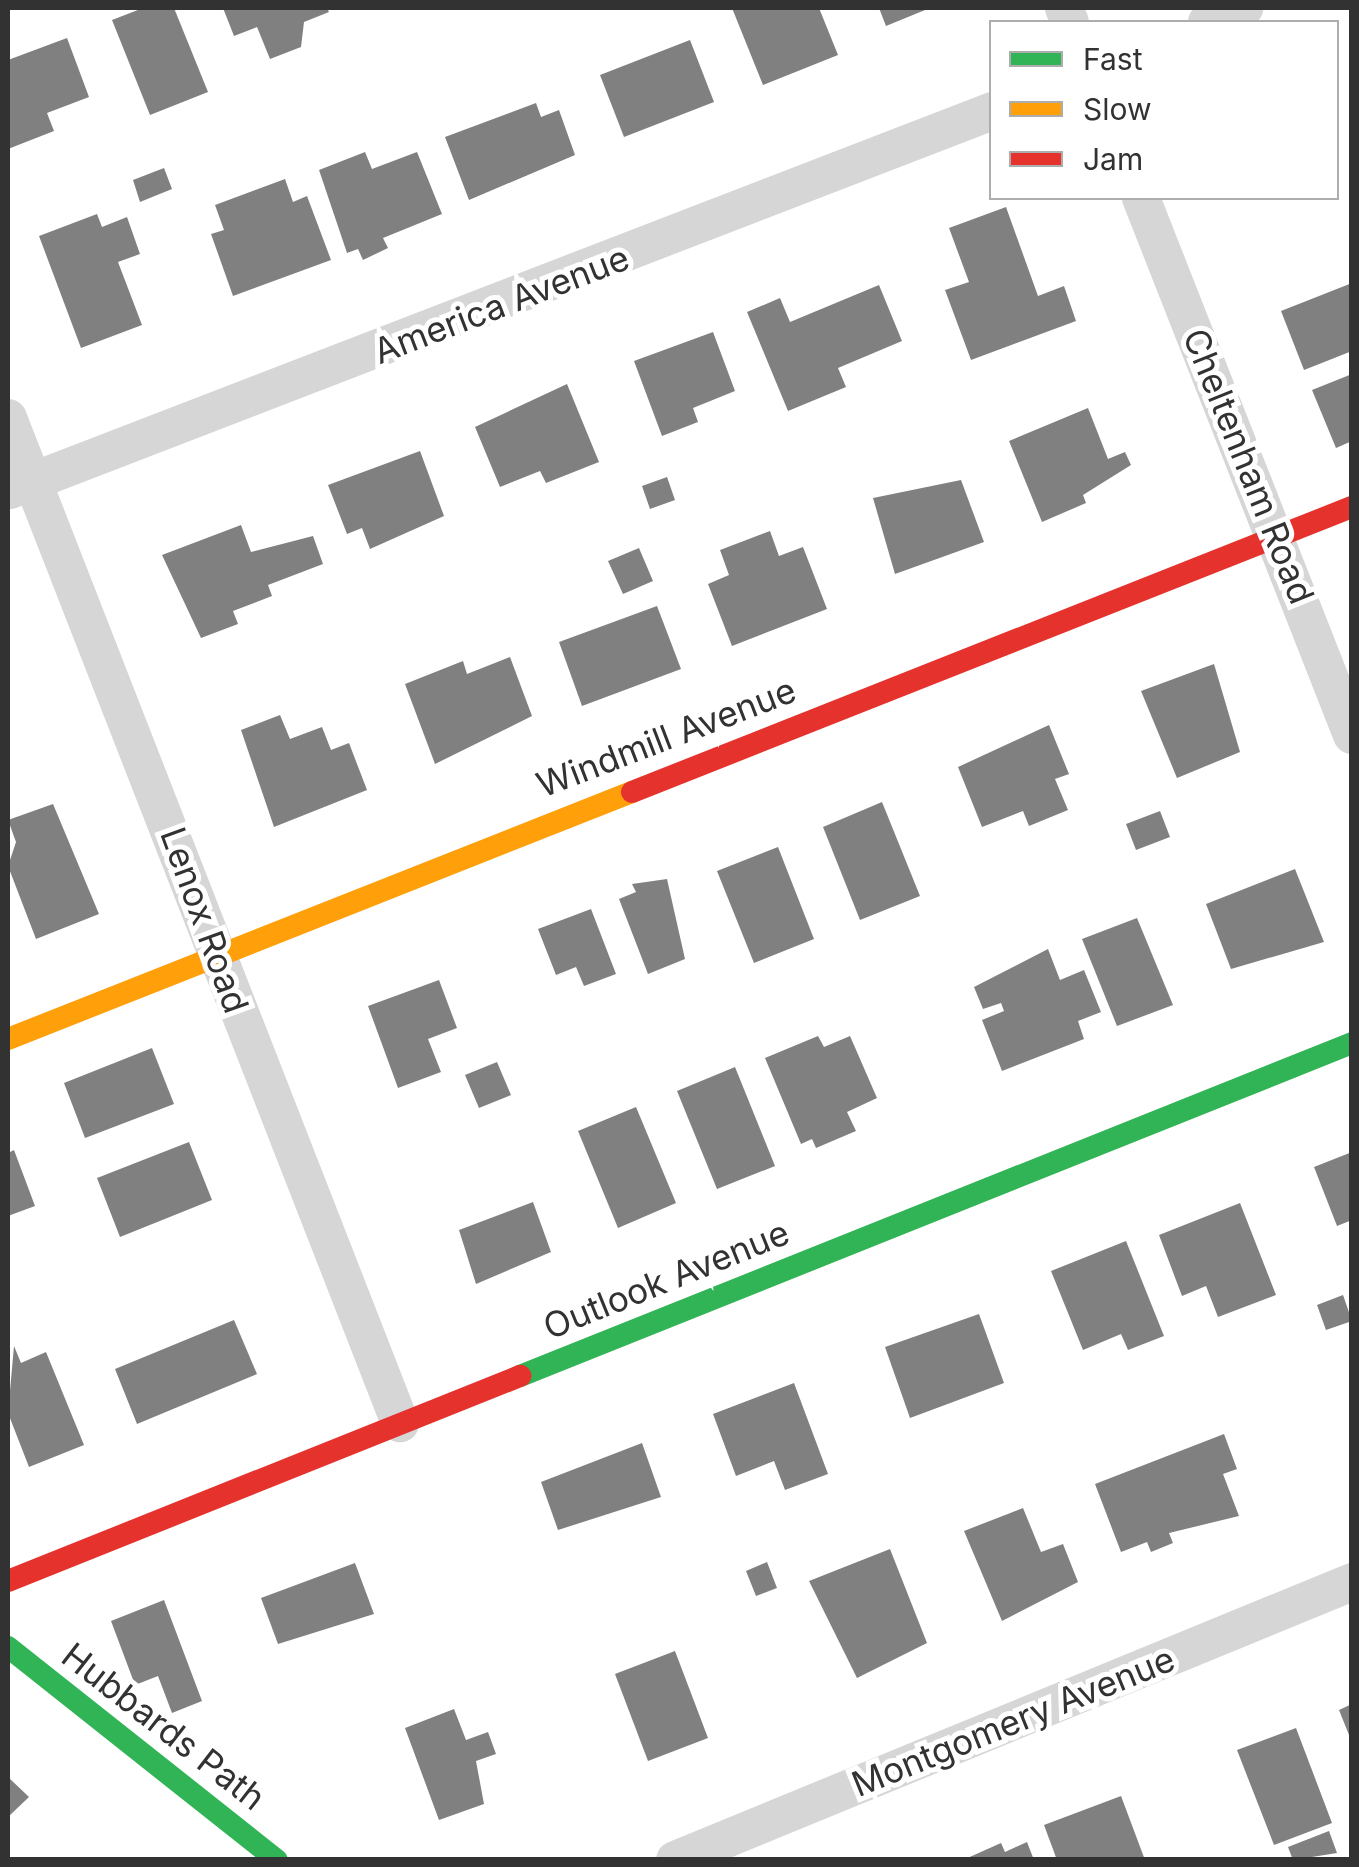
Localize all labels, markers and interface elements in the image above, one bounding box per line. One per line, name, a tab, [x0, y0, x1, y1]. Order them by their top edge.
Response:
legend	[989, 20, 1339, 200]
text: Fast	[1083, 41, 1142, 77]
text: Slow	[1083, 91, 1152, 127]
text: Jam	[1083, 141, 1143, 177]
street label: America Avenue	[367, 236, 635, 372]
street label: Cheltenham Road	[1175, 322, 1323, 610]
street label: Windmill Avenue	[531, 668, 801, 806]
street label: Lenox Road	[152, 821, 258, 1019]
street label: Outlook Avenue	[537, 1211, 795, 1347]
street label: Hubbards Path	[54, 1634, 274, 1818]
street label: Montgomery Avenue	[846, 1637, 1180, 1805]

